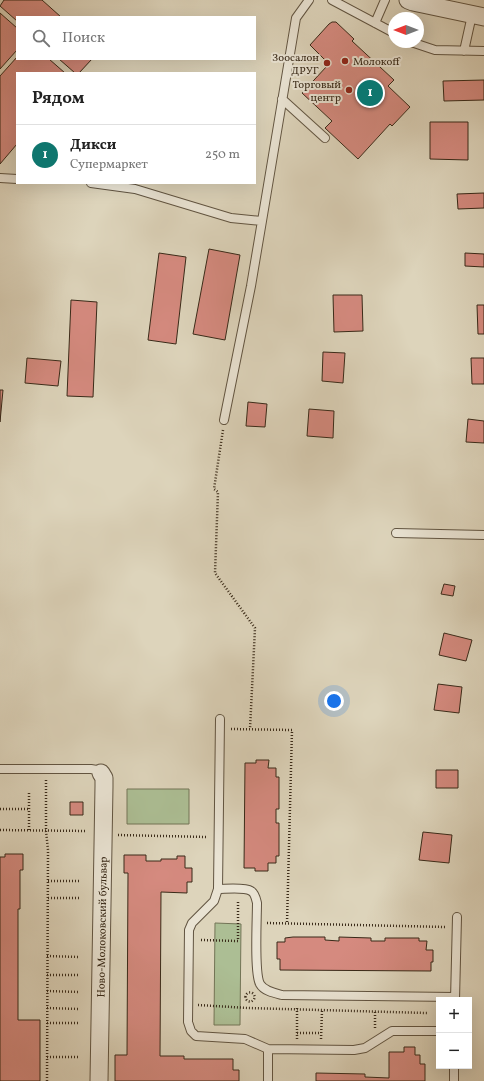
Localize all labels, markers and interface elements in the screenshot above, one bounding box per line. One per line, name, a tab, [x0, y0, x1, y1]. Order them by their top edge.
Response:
north arrow	[388, 12, 424, 48]
search box	[16, 16, 256, 60]
icon: search	[30, 27, 52, 49]
text: Поиск	[62, 28, 105, 49]
place label: Зоосалон ДРУГ	[272, 51, 319, 79]
place label: Молокоff	[353, 55, 401, 70]
marker: Молокоff	[340, 56, 350, 66]
marker: Зоосалон ДРУГ	[322, 58, 332, 68]
place label: Торговый центр	[293, 78, 341, 106]
pin: 1	[357, 78, 383, 108]
marker: Торговый центр	[344, 85, 354, 95]
text: Рядом	[32, 87, 85, 110]
text: Дикси	[70, 135, 116, 156]
text: 1	[42, 146, 48, 164]
text: 250 m	[205, 146, 240, 164]
text: Супермаркет	[70, 156, 148, 174]
your location	[324, 691, 344, 711]
street label: Ново-Молоковский бульвар	[94, 856, 112, 998]
map controls	[436, 997, 472, 1069]
button: +	[436, 997, 472, 1033]
button: −	[436, 1033, 472, 1069]

